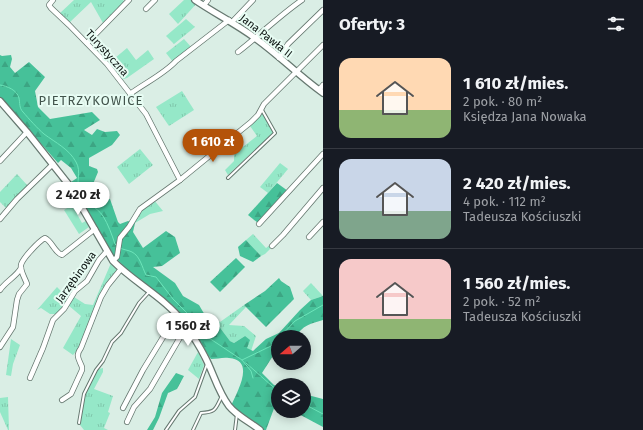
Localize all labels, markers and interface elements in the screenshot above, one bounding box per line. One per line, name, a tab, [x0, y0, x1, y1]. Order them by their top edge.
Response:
street label: Jana Pawła II	[237, 11, 295, 61]
icon: filters	[605, 13, 627, 35]
text: Oferty: 3	[339, 14, 405, 35]
street label: Turystyczna	[83, 27, 131, 79]
text: 1 610 zł/mies.	[463, 73, 568, 94]
icon: home	[371, 74, 419, 122]
district label: PIETRZYKOWICE	[38, 93, 144, 108]
text: 2 pok. · 80 m²	[463, 94, 542, 109]
text: Księdza Jana Nowaka	[463, 109, 587, 124]
pin: 1 610 zł	[172, 129, 254, 163]
text: 1 610 zł	[192, 134, 234, 149]
text: 2 420 zł/mies.	[463, 173, 571, 194]
icon: home	[371, 175, 419, 223]
pin: 2 420 zł	[37, 182, 119, 216]
text: 2 420 zł	[56, 187, 100, 202]
text: 4 pok. · 112 m²	[463, 194, 546, 209]
text: Tadeusza Kościuszki	[463, 209, 581, 224]
street label: Jarzębinowa	[53, 249, 99, 305]
text: 1 560 zł/mies.	[463, 273, 570, 294]
icon: home	[371, 275, 419, 323]
text: 2 pok. · 52 m²	[463, 294, 541, 309]
text: Tadeusza Kościuszki	[463, 309, 581, 324]
pin: 1 560 zł	[147, 313, 229, 347]
text: 1 560 zł	[166, 318, 210, 333]
north arrow	[271, 330, 311, 370]
map controls	[271, 330, 311, 418]
button: layers	[271, 378, 311, 418]

